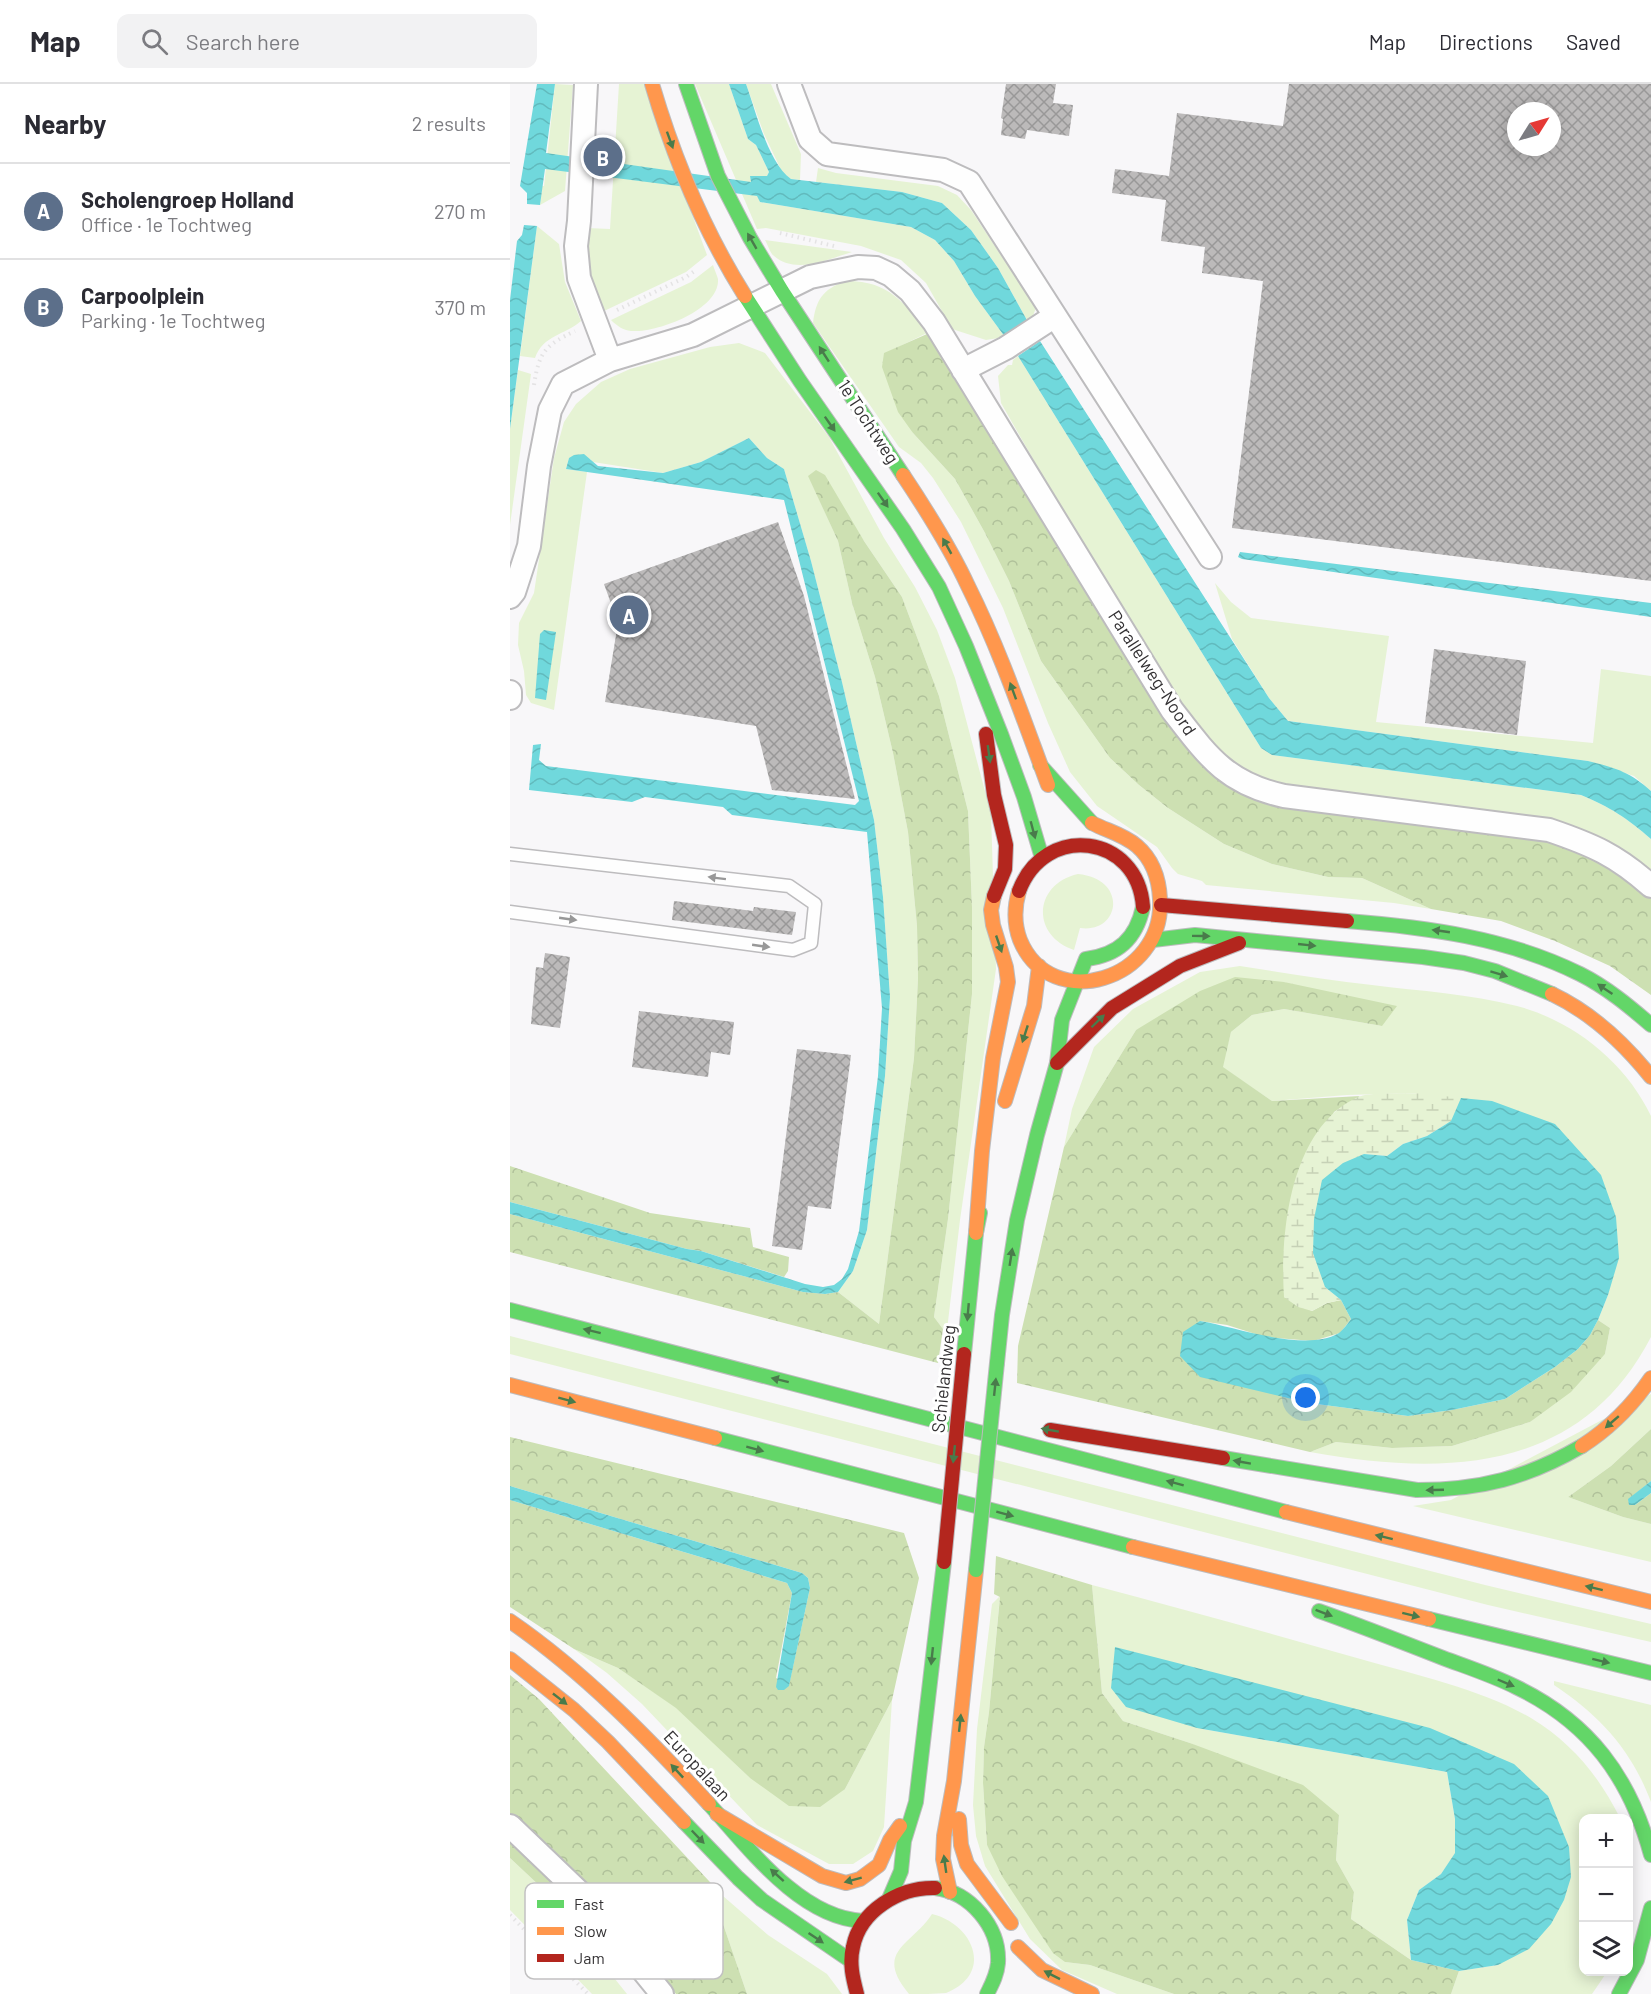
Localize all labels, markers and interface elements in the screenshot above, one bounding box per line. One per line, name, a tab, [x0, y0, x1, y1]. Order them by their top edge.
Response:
search box	[117, 14, 537, 68]
text: Map	[30, 24, 81, 58]
icon: search	[138, 25, 171, 58]
text: Search here	[186, 28, 300, 54]
text: Map	[1369, 29, 1406, 54]
text: Directions	[1439, 29, 1533, 54]
text: Saved	[1566, 29, 1621, 54]
north arrow	[1507, 102, 1561, 156]
text: Nearby	[24, 108, 106, 139]
text: 2 results	[412, 111, 486, 135]
one-way arrow	[665, 131, 675, 149]
pin: B	[584, 134, 622, 180]
text: Scholengroep Holland	[81, 186, 294, 212]
text: A	[37, 199, 50, 223]
text: 270 m	[434, 199, 486, 223]
text: Office · 1e Tochtweg	[81, 212, 252, 236]
one-way arrow	[746, 233, 757, 249]
text: Carpoolplein	[81, 282, 204, 308]
text: B	[37, 295, 50, 319]
text: 370 m	[434, 295, 486, 319]
text: Parking · 1e Tochtweg	[81, 308, 266, 332]
one-way arrow	[818, 346, 829, 362]
street label: 1e Tochtweg	[834, 375, 904, 468]
one-way arrow	[824, 415, 836, 431]
one-way arrow	[877, 492, 889, 508]
one-way arrow	[942, 538, 952, 555]
pin: A	[610, 592, 648, 638]
street label: Parallelweg-Noord	[1104, 606, 1201, 739]
one-way arrow	[1007, 681, 1017, 699]
one-way arrow	[984, 745, 993, 764]
one-way arrow	[1029, 821, 1038, 839]
one-way arrow	[708, 873, 727, 883]
one-way arrow	[559, 915, 578, 924]
one-way arrow	[1431, 926, 1450, 935]
one-way arrow	[1191, 931, 1210, 941]
one-way arrow	[994, 935, 1004, 953]
one-way arrow	[1297, 940, 1316, 950]
one-way arrow	[752, 941, 771, 950]
one-way arrow	[1490, 970, 1508, 979]
one-way arrow	[1597, 984, 1613, 995]
one-way arrow	[1091, 1014, 1106, 1028]
one-way arrow	[1020, 1025, 1029, 1043]
one-way arrow	[1007, 1248, 1016, 1267]
one-way arrow	[963, 1302, 973, 1321]
street label: Schielandweg	[926, 1324, 960, 1434]
one-way arrow	[582, 1326, 600, 1335]
one-way arrow	[771, 1374, 790, 1384]
one-way arrow	[990, 1377, 1000, 1396]
your location	[1291, 1383, 1320, 1412]
one-way arrow	[557, 1395, 576, 1405]
one-way arrow	[1604, 1415, 1620, 1428]
one-way arrow	[1040, 1425, 1059, 1434]
one-way arrow	[746, 1444, 765, 1454]
one-way arrow	[949, 1445, 959, 1464]
one-way arrow	[1232, 1458, 1251, 1467]
one-way arrow	[1166, 1477, 1185, 1487]
one-way arrow	[1425, 1485, 1444, 1495]
one-way arrow	[996, 1509, 1014, 1519]
one-way arrow	[1375, 1531, 1394, 1541]
one-way arrow	[1585, 1583, 1603, 1593]
one-way arrow	[1315, 1608, 1333, 1618]
one-way arrow	[1402, 1610, 1420, 1620]
one-way arrow	[927, 1646, 937, 1665]
one-way arrow	[1592, 1656, 1610, 1666]
one-way arrow	[1498, 1678, 1515, 1687]
one-way arrow	[553, 1692, 568, 1704]
one-way arrow	[955, 1714, 965, 1733]
street label: Europalaan	[660, 1726, 736, 1805]
one-way arrow	[670, 1764, 684, 1779]
map controls	[1579, 1814, 1633, 1976]
button: +	[1579, 1814, 1633, 1868]
one-way arrow	[690, 1829, 704, 1843]
one-way arrow	[940, 1855, 949, 1874]
one-way arrow	[769, 1868, 784, 1882]
button: −	[1579, 1868, 1633, 1922]
one-way arrow	[844, 1875, 862, 1885]
legend	[525, 1883, 723, 1979]
text: Fast	[574, 1894, 604, 1913]
text: Slow	[574, 1921, 607, 1940]
button: layers	[1579, 1922, 1633, 1976]
one-way arrow	[807, 1932, 823, 1944]
text: Jam	[574, 1948, 605, 1967]
one-way arrow	[1043, 1970, 1060, 1980]

